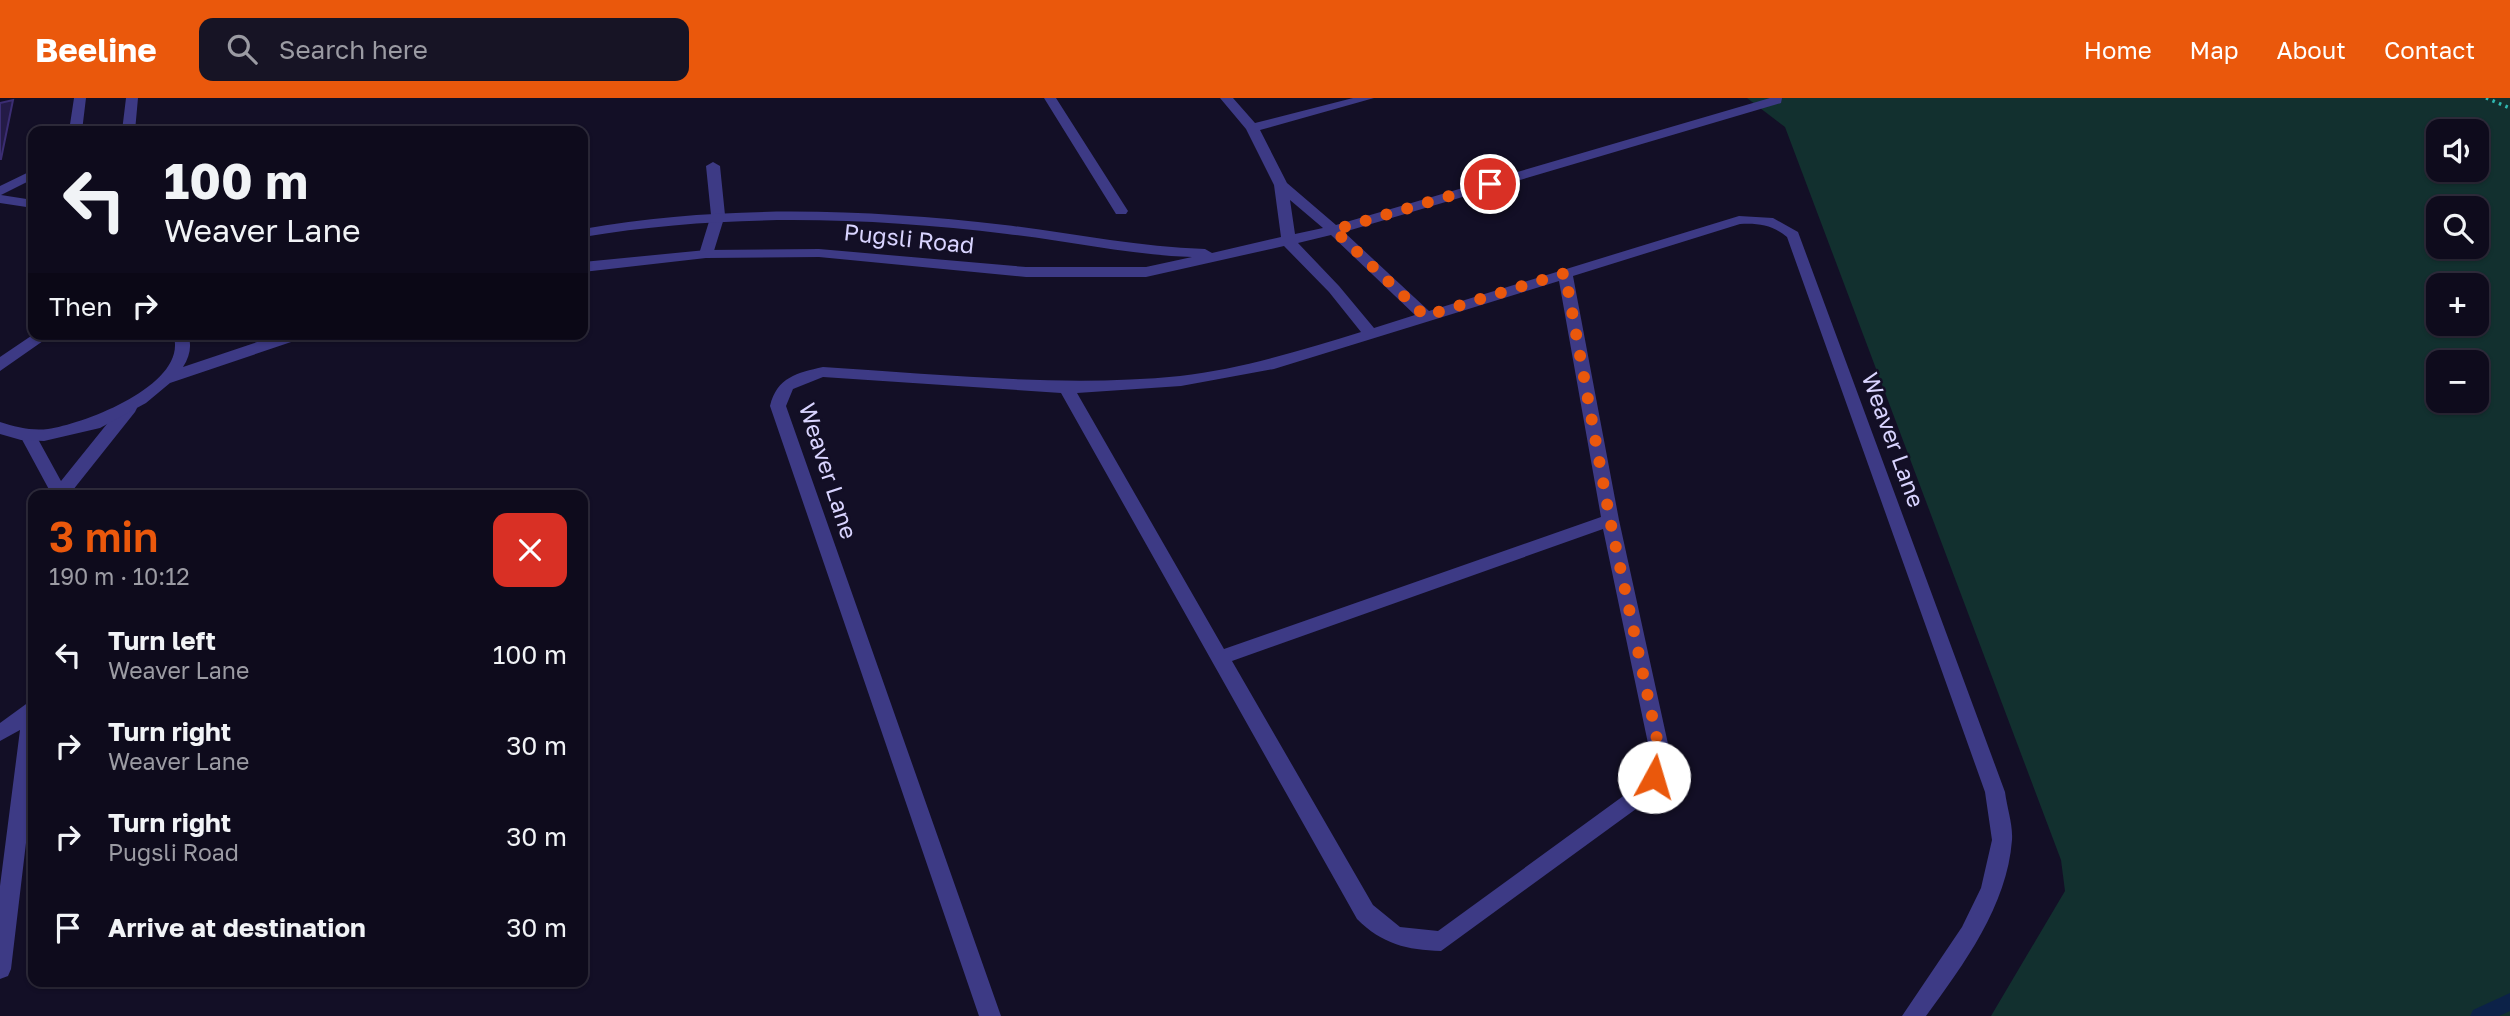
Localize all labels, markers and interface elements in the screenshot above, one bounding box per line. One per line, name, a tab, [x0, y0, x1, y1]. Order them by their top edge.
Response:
search box	[199, 18, 689, 81]
text: Beeline	[35, 30, 157, 69]
icon: search	[223, 30, 261, 68]
text: Search here	[279, 34, 428, 65]
text: Home	[2084, 35, 2152, 64]
text: Map	[2190, 35, 2239, 64]
text: About	[2277, 35, 2346, 64]
text: Contact	[2384, 35, 2475, 64]
map controls	[2426, 119, 2489, 413]
button: sound	[2426, 119, 2489, 182]
text: 100 m	[164, 151, 308, 210]
icon: left	[49, 154, 140, 245]
pin	[1460, 154, 1520, 214]
icon: arrive	[1471, 165, 1509, 203]
button: search	[2426, 196, 2489, 259]
text: Weaver Lane	[164, 211, 361, 249]
street label: Pugsli Road	[843, 217, 976, 259]
button: +	[2426, 273, 2489, 336]
icon: right	[126, 287, 164, 325]
text: Then	[49, 291, 112, 322]
button: −	[2426, 350, 2489, 413]
street label: Weaver Lane	[1857, 368, 1931, 511]
street label: Weaver Lane	[794, 399, 864, 542]
text: 3 min	[49, 511, 158, 561]
button: close	[493, 513, 567, 587]
text: 190 m · 10:12	[49, 562, 190, 590]
text: Turn left	[108, 625, 216, 656]
icon: left	[49, 636, 87, 674]
text: 100 m	[493, 639, 567, 670]
text: Weaver Lane	[108, 656, 249, 684]
text: Turn right	[108, 716, 231, 747]
icon: right	[49, 727, 87, 765]
text: 30 m	[506, 730, 567, 761]
position arrow	[1617, 740, 1691, 814]
text: Weaver Lane	[108, 747, 249, 775]
text: Turn right	[108, 807, 231, 838]
icon: right	[49, 818, 87, 856]
text: 30 m	[506, 821, 567, 852]
text: Pugsli Road	[108, 838, 239, 866]
icon: arrive	[49, 909, 87, 947]
text: Arrive at destination	[108, 912, 366, 943]
text: 30 m	[506, 912, 567, 943]

